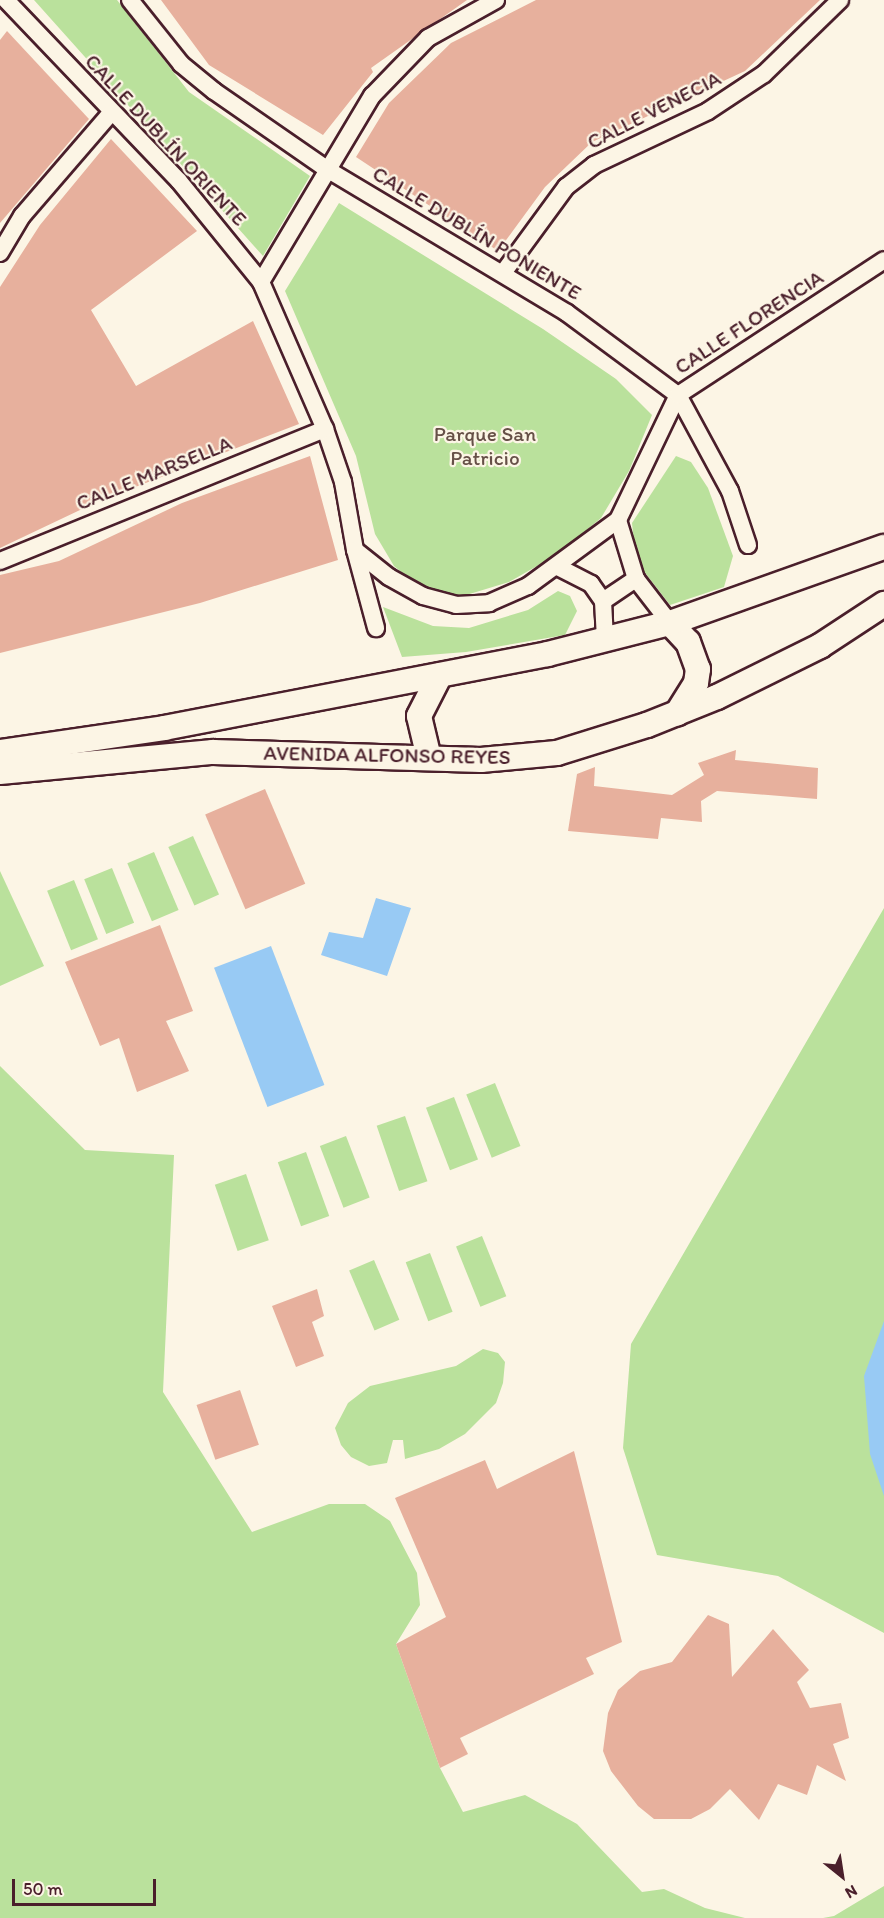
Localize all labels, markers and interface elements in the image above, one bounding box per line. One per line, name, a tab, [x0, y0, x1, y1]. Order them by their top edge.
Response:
street label: CALLE DUBLÍN ORIENTE	[80, 49, 252, 231]
street label: CALLE VENECIA	[582, 65, 726, 155]
street label: CALLE DUBLÍN PONIENTE	[368, 161, 586, 305]
street label: CALLE FLORENCIA	[669, 264, 829, 380]
park label: Parque San Patricio	[434, 421, 536, 471]
street label: CALLE MARSELLA	[72, 430, 236, 516]
street label: AVENIDA ALFONSO REYES	[263, 740, 511, 770]
north arrow	[812, 1846, 872, 1906]
scale bar	[15, 1867, 159, 1905]
text: 50 m	[23, 1878, 63, 1900]
text: N	[842, 1881, 861, 1903]

